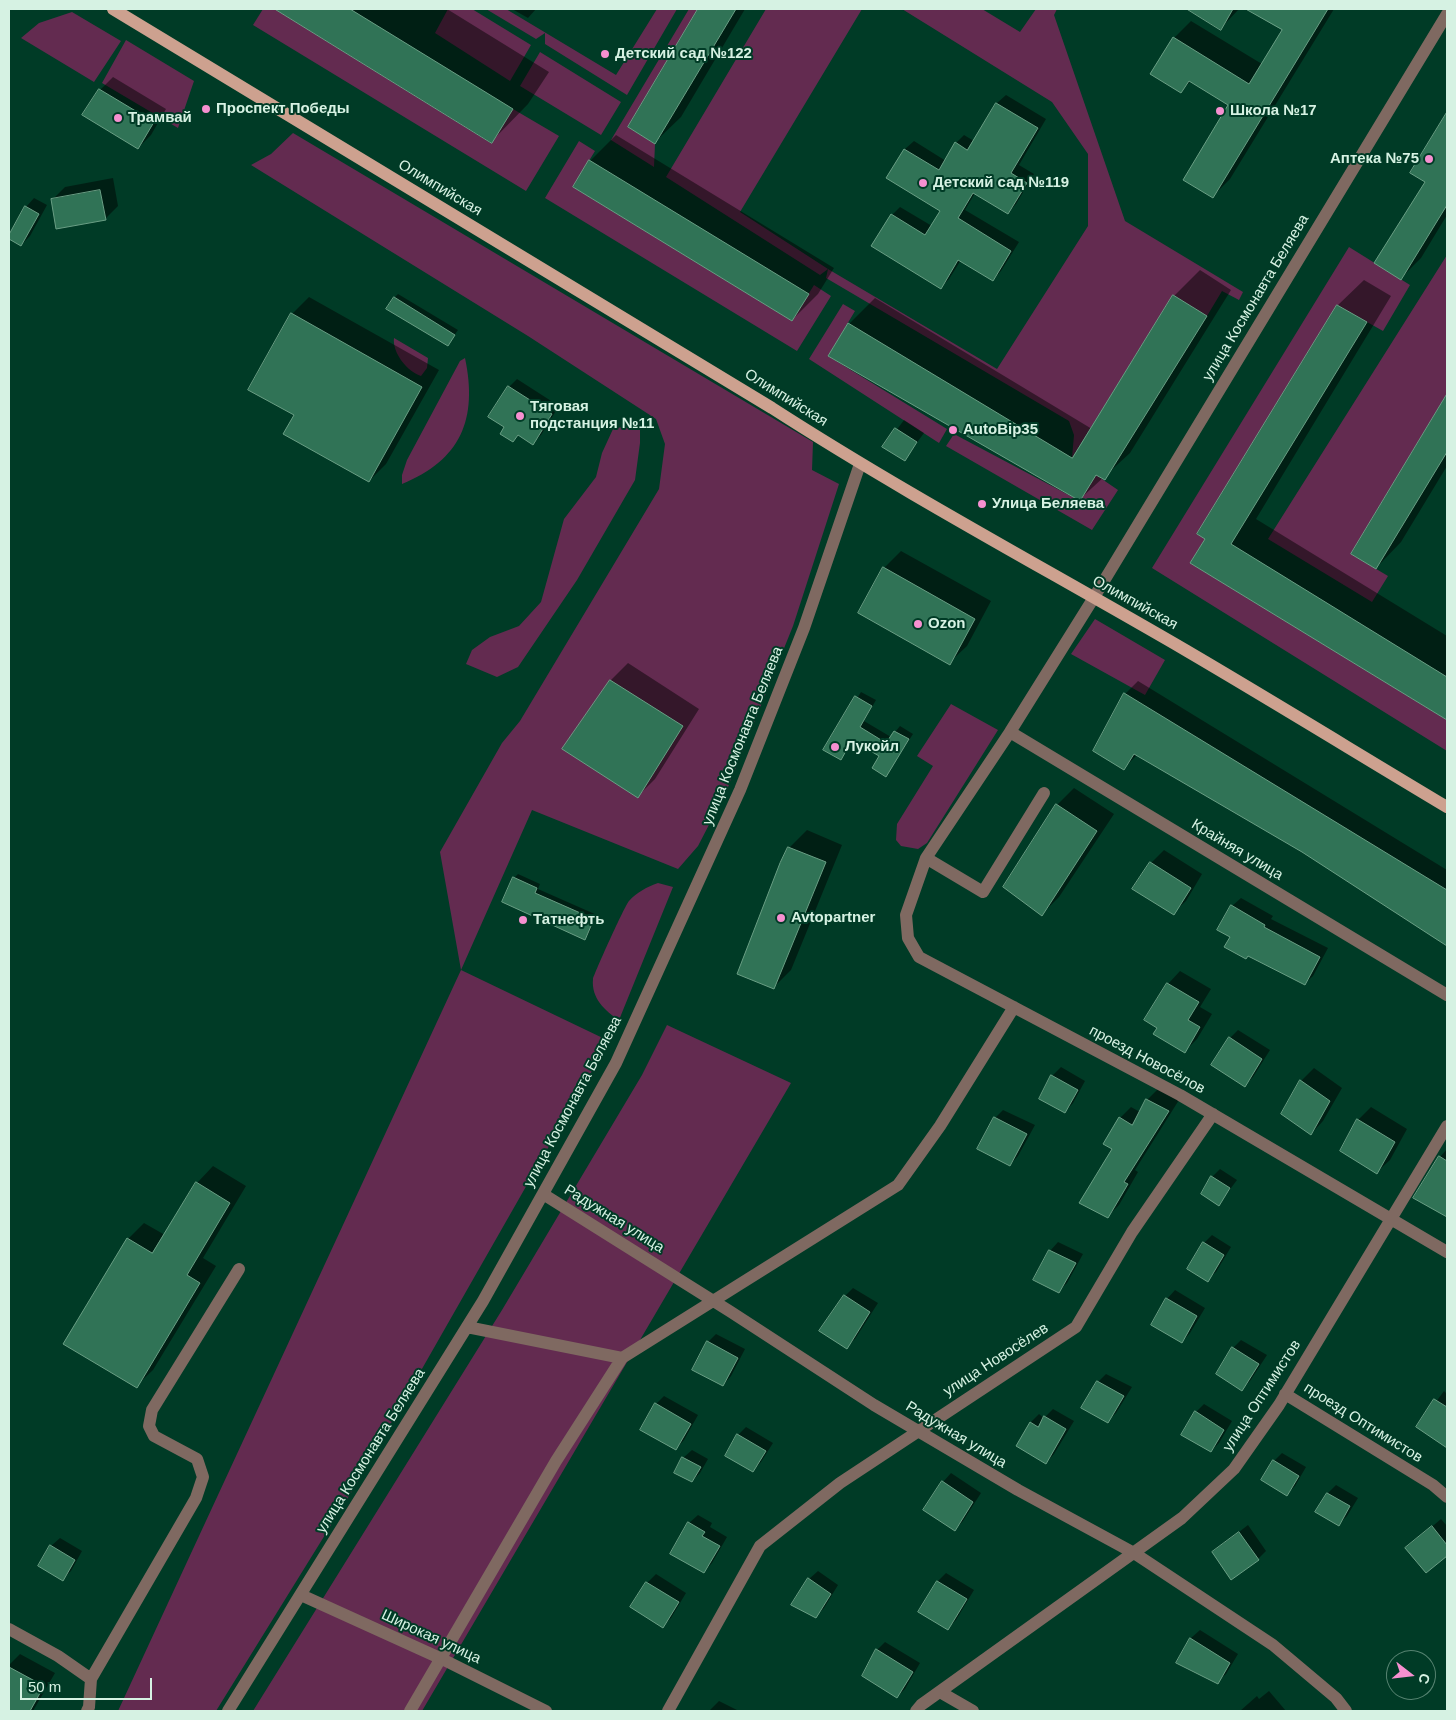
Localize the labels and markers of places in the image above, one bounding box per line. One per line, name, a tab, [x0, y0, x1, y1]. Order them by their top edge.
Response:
place label: Детский сад №122	[615, 45, 752, 63]
marker: Детский сад №122	[599, 48, 611, 60]
place label: Проспект Победы	[216, 100, 350, 118]
place label: Школа №17	[1230, 102, 1317, 120]
marker: Проспект Победы	[200, 103, 212, 115]
marker: Школа №17	[1214, 105, 1226, 117]
place label: Трамвай	[128, 109, 192, 127]
marker: Трамвай	[112, 112, 124, 124]
place label: Аптека №75	[1330, 150, 1419, 168]
marker: Аптека №75	[1423, 153, 1435, 165]
place label: Детский сад №119	[933, 174, 1069, 192]
marker: Детский сад №119	[917, 177, 929, 189]
place label: Тяговая подстанция №11	[530, 398, 654, 433]
marker: Тяговая подстанция №11	[514, 410, 526, 422]
place label: AutoBip35	[963, 421, 1038, 439]
marker: AutoBip35	[947, 424, 959, 436]
place label: Улица Беляева	[992, 495, 1104, 513]
marker: Улица Беляева	[976, 498, 988, 510]
place label: Ozon	[928, 615, 965, 633]
marker: Ozon	[912, 618, 924, 630]
place label: Лукойл	[845, 738, 899, 756]
marker: Лукойл	[829, 741, 841, 753]
place label: Avtopartner	[791, 909, 875, 927]
place label: Татнефть	[533, 911, 604, 929]
marker: Avtopartner	[775, 912, 787, 924]
marker: Татнефть	[517, 914, 529, 926]

